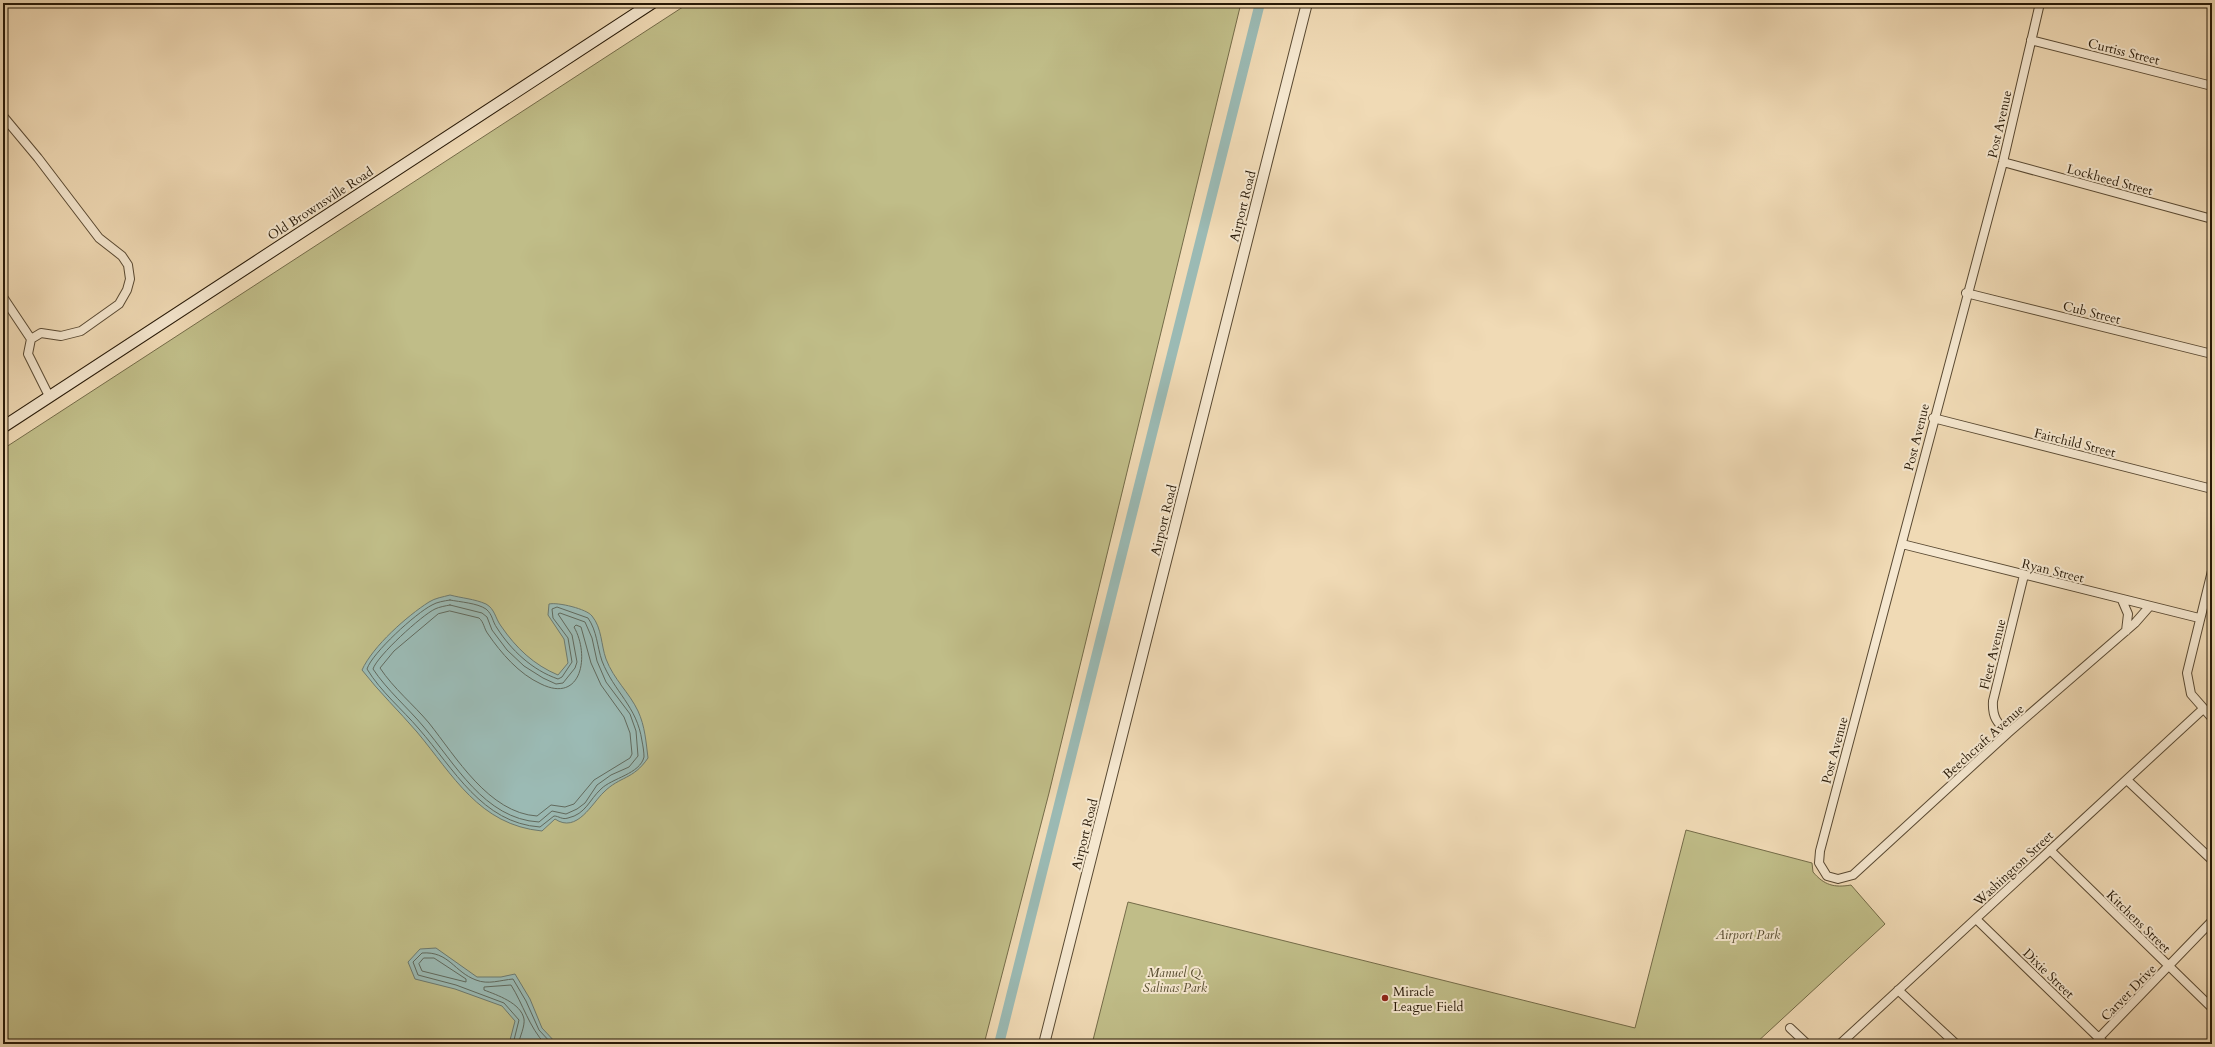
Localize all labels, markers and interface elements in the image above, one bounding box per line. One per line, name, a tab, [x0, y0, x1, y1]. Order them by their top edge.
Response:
street label: Curtiss Street	[2086, 34, 2161, 70]
street label: Post Avenue	[1983, 89, 2017, 160]
street label: Lockheed Street	[2065, 160, 2155, 200]
street label: Old Brownsville Road	[264, 163, 377, 245]
street label: Airport Road	[1225, 169, 1260, 244]
street label: Cub Street	[2061, 297, 2122, 329]
street label: Post Avenue	[1900, 402, 1934, 473]
street label: Fairchild Street	[2032, 424, 2117, 462]
street label: Airport Road	[1146, 483, 1181, 558]
street label: Ryan Street	[2020, 555, 2086, 587]
street label: Fleet Avenue	[1975, 617, 2010, 691]
street label: Beechcraft Avenue	[1939, 700, 2028, 783]
street label: Post Avenue	[1817, 715, 1853, 786]
street label: Airport Road	[1067, 797, 1102, 872]
street label: Washington Street	[1969, 827, 2058, 911]
street label: Kitchens Street	[2102, 886, 2174, 957]
park label: Airport Park	[1715, 926, 1781, 944]
street label: Dixie Street	[2019, 945, 2078, 1003]
street label: Carver Drive	[2097, 960, 2160, 1025]
park label: Manuel Q. Salinas Park	[1143, 964, 1208, 997]
place label: Miracle League Field	[1393, 983, 1463, 1016]
marker: Miracle League Field	[1380, 993, 1390, 1003]

